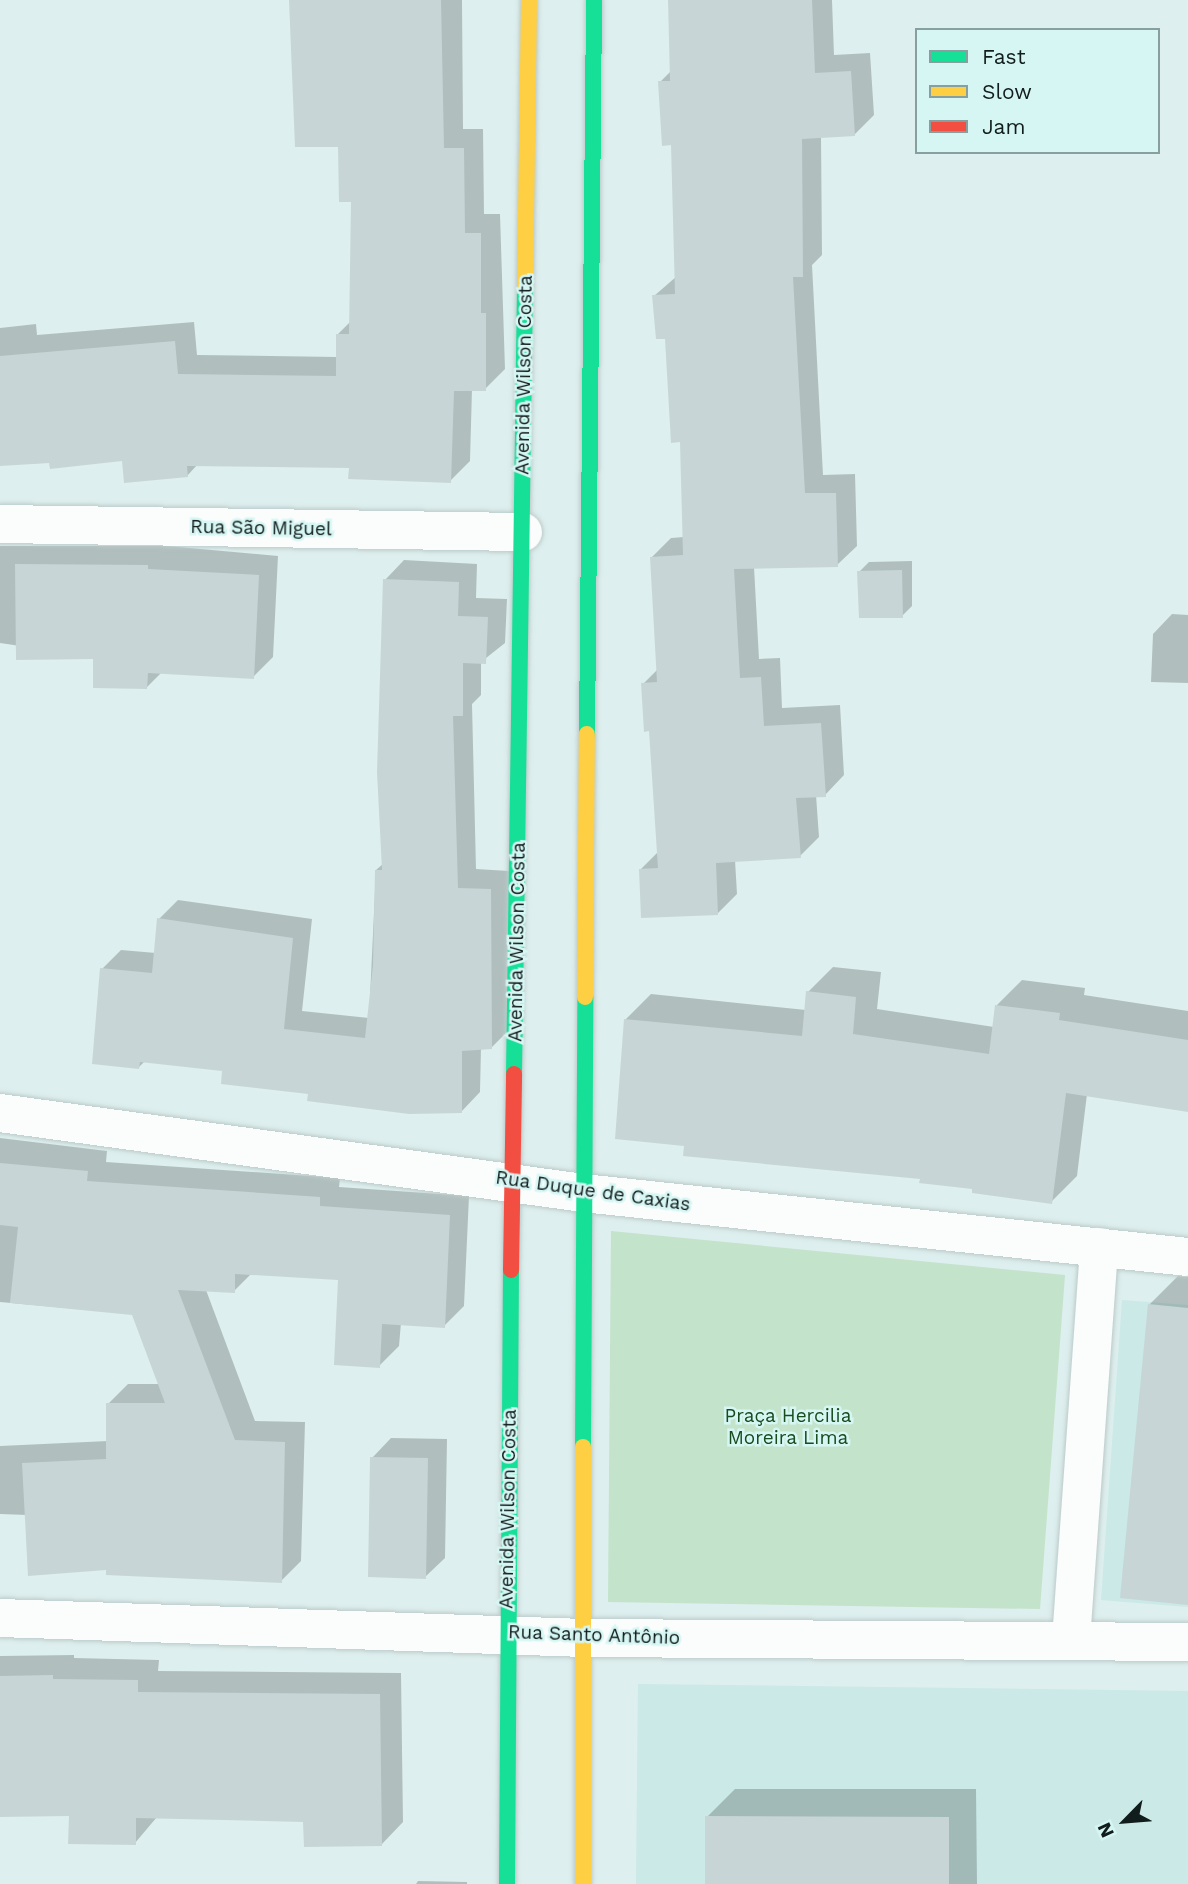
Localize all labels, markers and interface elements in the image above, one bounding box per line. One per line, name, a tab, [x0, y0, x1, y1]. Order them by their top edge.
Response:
legend	[915, 28, 1160, 154]
text: Fast	[982, 44, 1026, 69]
text: Slow	[982, 79, 1032, 104]
text: Jam	[982, 114, 1025, 139]
street label: Avenida Wilson Costa	[511, 274, 537, 476]
street label: Rua São Miguel	[190, 515, 332, 541]
street label: Avenida Wilson Costa	[504, 841, 530, 1043]
street label: Rua Duque de Caxias	[494, 1166, 692, 1216]
park label: Praça Hercilia Moreira Lima	[724, 1405, 852, 1449]
street label: Avenida Wilson Costa	[495, 1408, 521, 1610]
street label: Rua Santo Antônio	[507, 1621, 681, 1649]
north arrow	[1090, 1786, 1160, 1856]
text: N	[1092, 1819, 1119, 1841]

